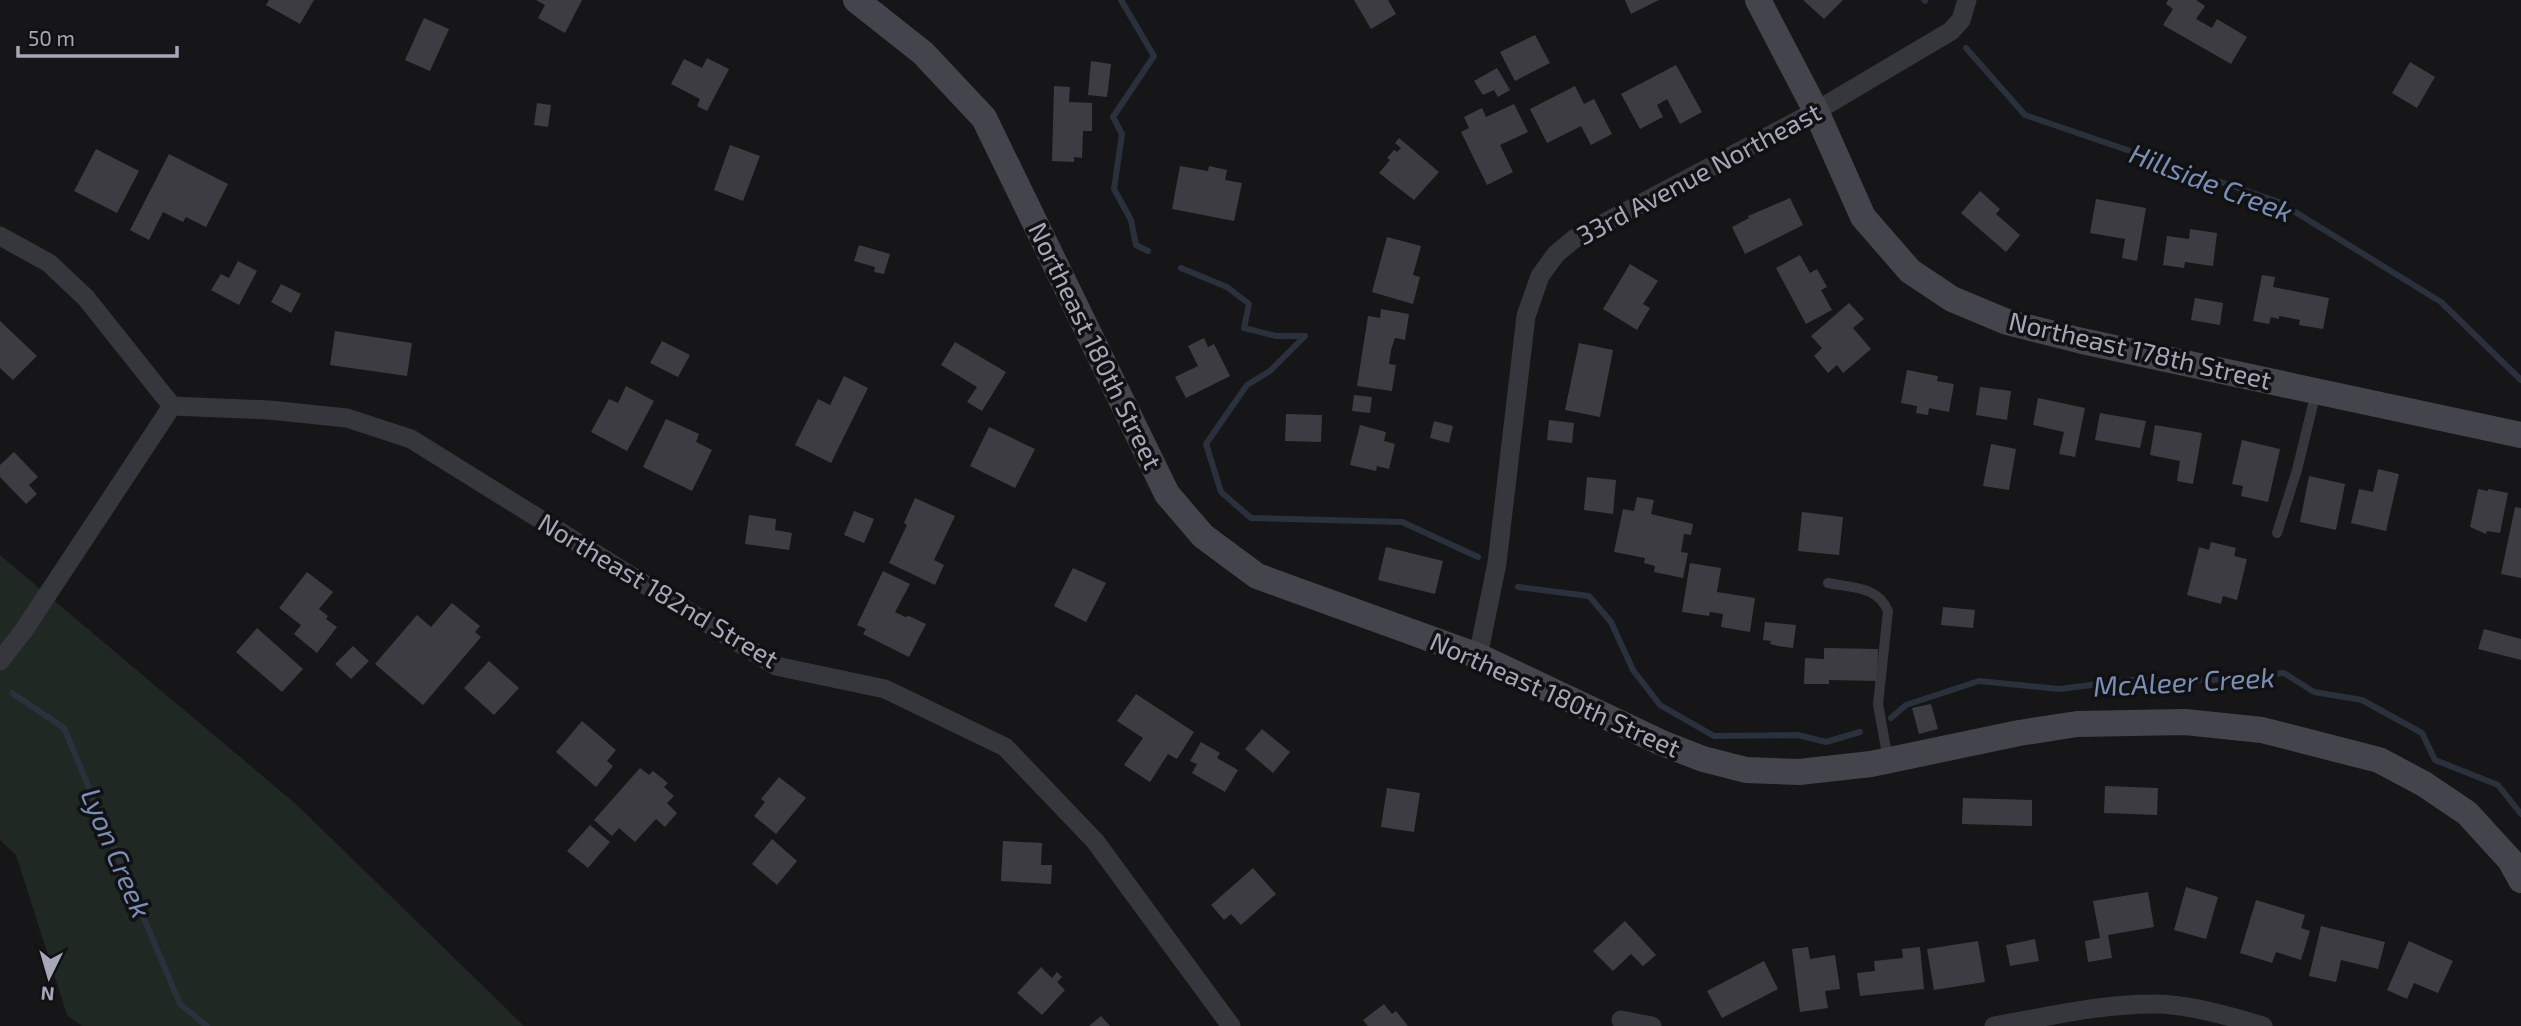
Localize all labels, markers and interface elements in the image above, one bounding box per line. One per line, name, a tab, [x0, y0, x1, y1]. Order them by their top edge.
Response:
scale bar	[18, 14, 177, 58]
text: 50 m	[28, 25, 75, 50]
street label: 33rd Avenue Northeast	[1571, 95, 1826, 250]
water label: Hillside Creek	[2125, 135, 2298, 229]
street label: Northeast 180th Street	[1023, 217, 1170, 474]
street label: Northeast 178th Street	[2006, 304, 2275, 395]
street label: Northeast 182nd Street	[533, 506, 784, 674]
street label: Northeast 180th Street	[1426, 624, 1686, 763]
water label: McAleer Creek	[2092, 659, 2276, 703]
water label: Lyon Creek	[74, 783, 159, 922]
north arrow	[14, 942, 84, 1012]
text: N	[40, 982, 55, 1006]

